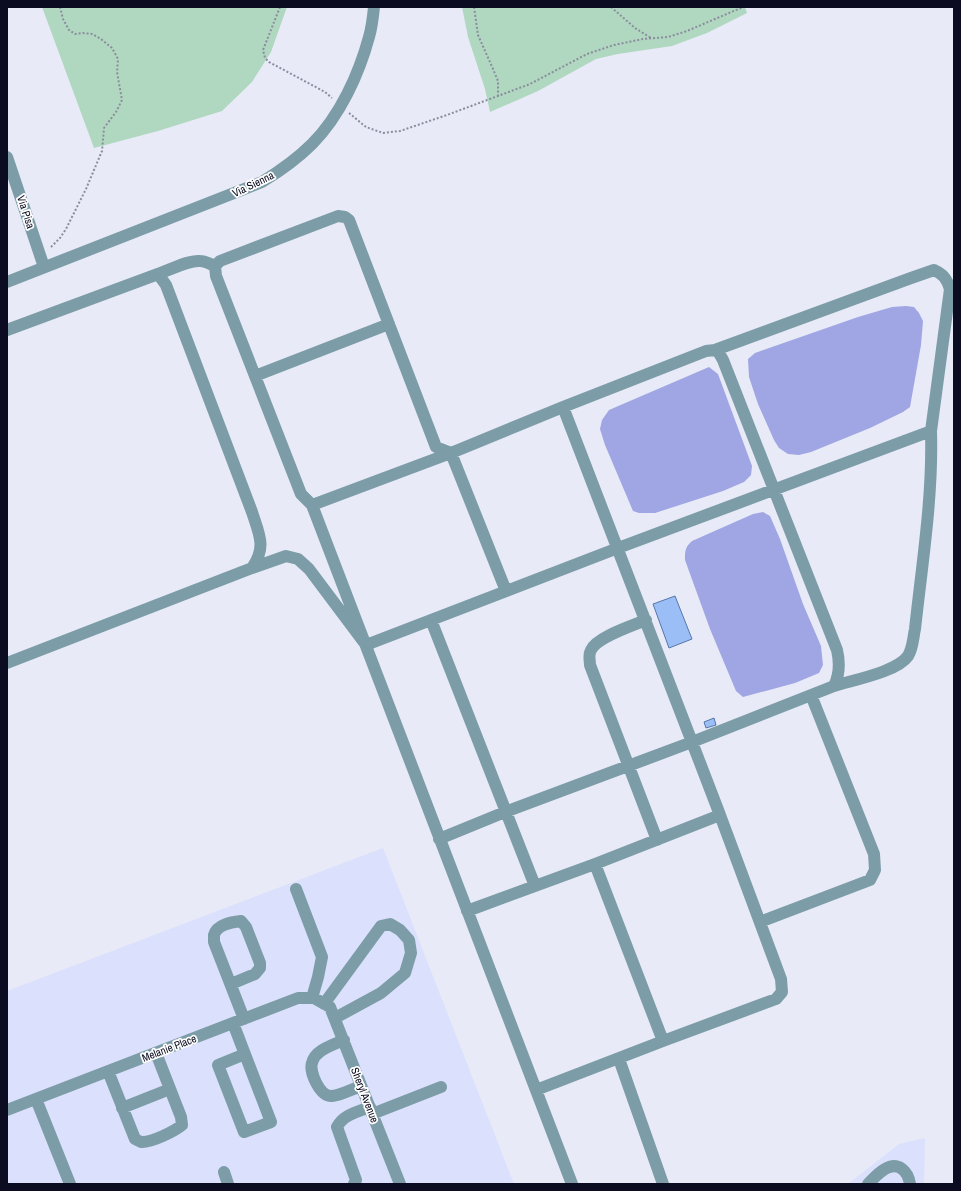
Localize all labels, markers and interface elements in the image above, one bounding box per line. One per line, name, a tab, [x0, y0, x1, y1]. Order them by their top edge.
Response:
street label: Via Sienna	[230, 168, 276, 200]
street label: Via Pisa	[14, 194, 38, 230]
street label: Melanie Place	[140, 1031, 198, 1065]
street label: Sheryl Avenue	[348, 1065, 382, 1125]

